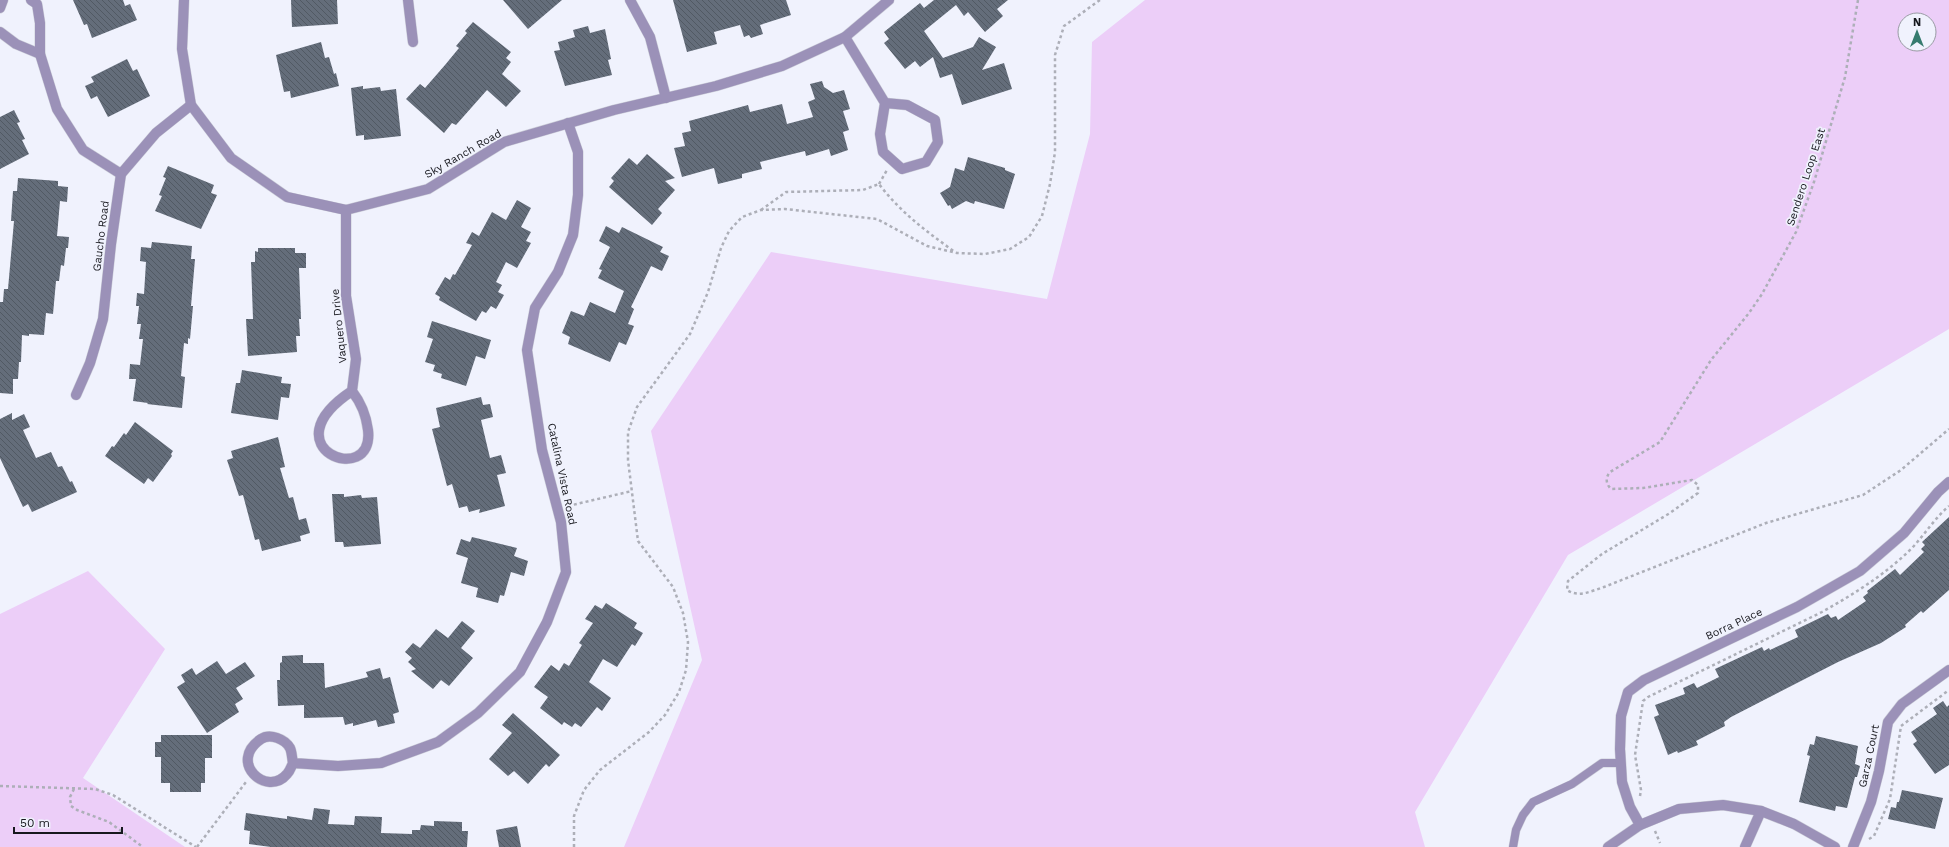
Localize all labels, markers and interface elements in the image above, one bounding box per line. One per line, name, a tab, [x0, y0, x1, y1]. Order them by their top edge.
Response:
north arrow	[1897, 12, 1937, 52]
text: N	[1913, 16, 1921, 29]
street label: Sendero Loop East	[1784, 126, 1828, 228]
street label: Sky Ranch Road	[422, 127, 504, 181]
street label: Gaucho Road	[90, 200, 112, 272]
street label: Vaquero Drive	[329, 288, 349, 364]
street label: Catalina Vista Road	[545, 422, 579, 526]
street label: Borra Place	[1704, 605, 1764, 643]
street label: Garza Court	[1856, 723, 1882, 789]
scale bar	[14, 809, 122, 835]
text: 50 m	[20, 816, 50, 830]

